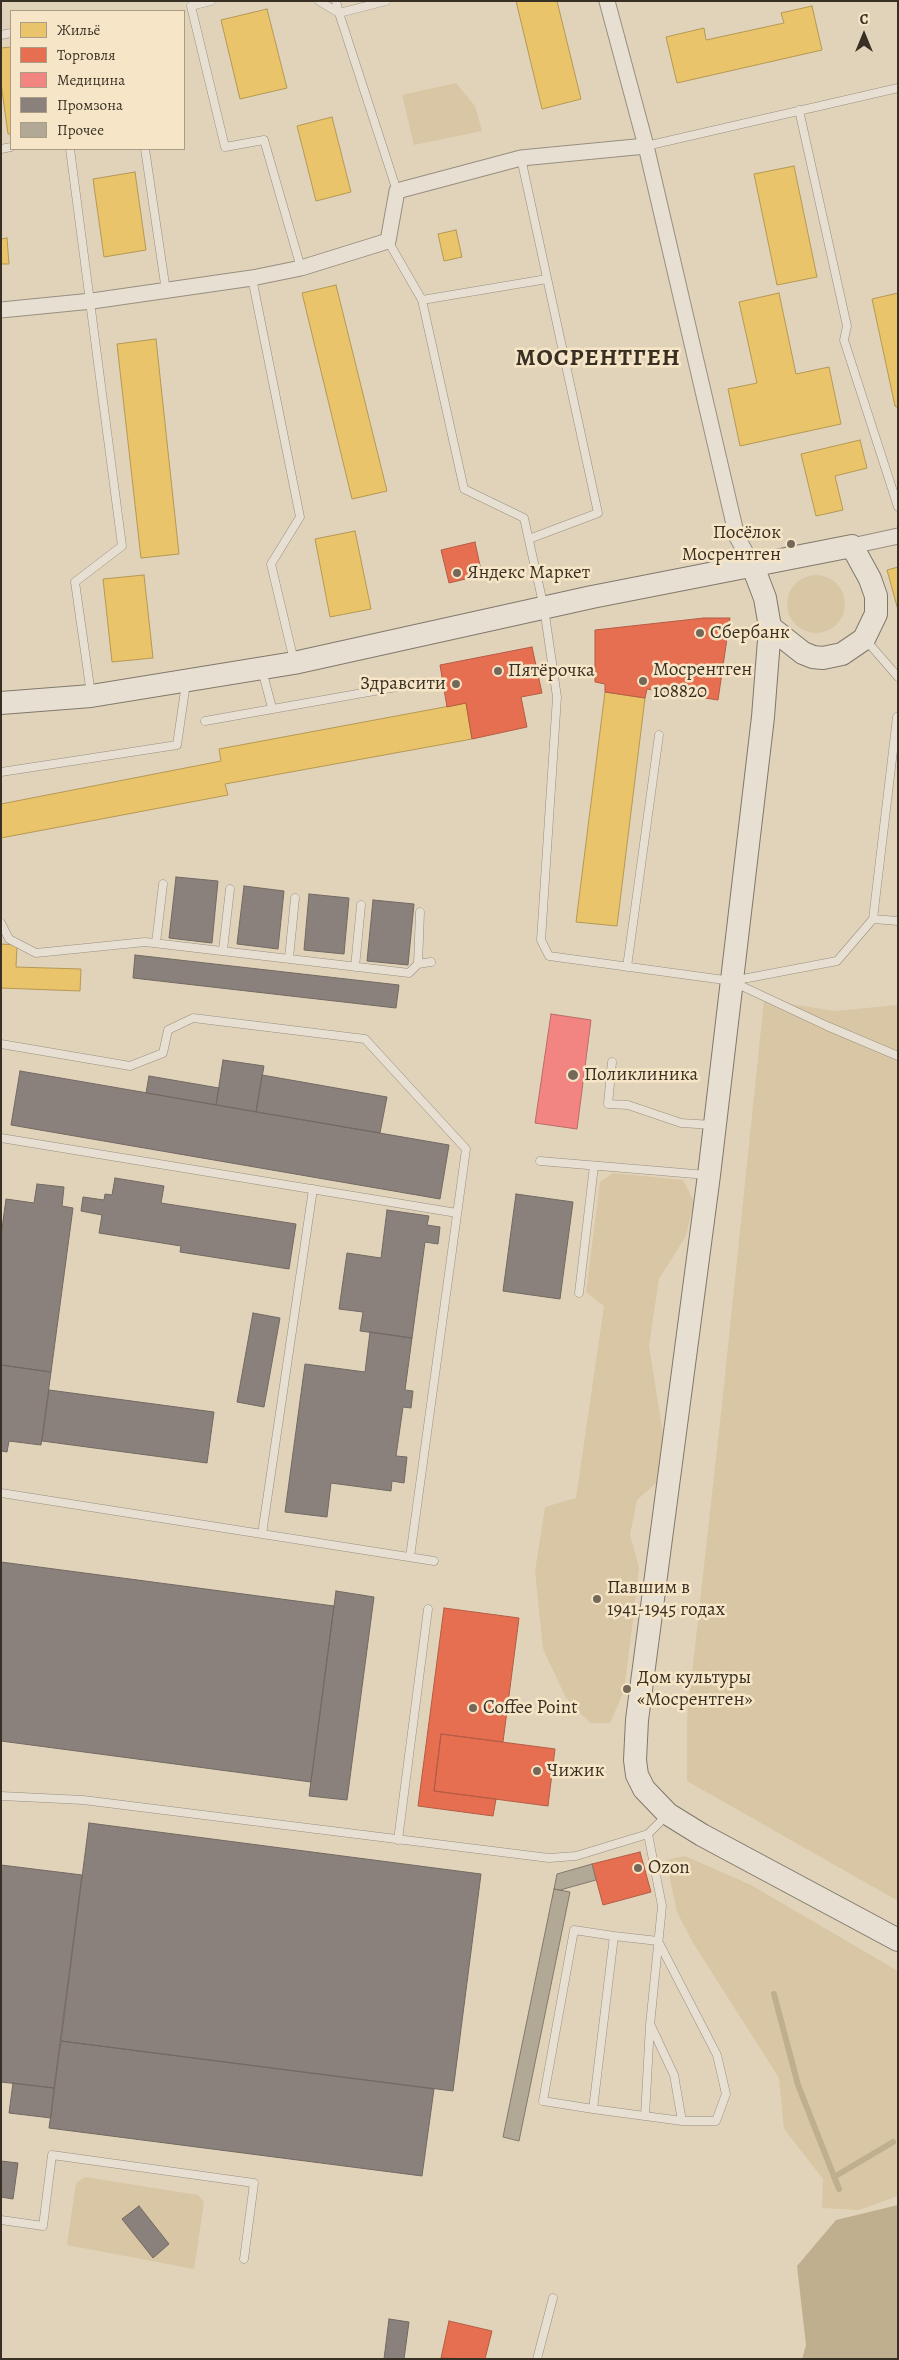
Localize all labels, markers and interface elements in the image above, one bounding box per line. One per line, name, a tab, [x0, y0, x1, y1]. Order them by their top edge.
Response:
legend	[10, 10, 185, 150]
north arrow	[839, 10, 889, 60]
text: С	[860, 10, 868, 29]
text: Жильё	[57, 20, 100, 40]
text: Торговля	[57, 45, 115, 65]
text: Медицина	[57, 70, 125, 90]
text: Промзона	[57, 95, 123, 115]
text: Прочее	[57, 120, 104, 140]
district label: МОСРЕНТГЕН	[514, 345, 682, 373]
place label: Посёлок Мосрентген	[682, 522, 781, 566]
marker: Посёлок Мосрентген	[785, 538, 797, 550]
place label: Яндекс Маркет	[467, 562, 590, 584]
marker: Яндекс Маркет	[451, 567, 463, 579]
place label: Сбербанк	[710, 622, 790, 644]
marker: Сбербанк	[694, 627, 706, 639]
place label: Мосрентген 108820	[653, 659, 752, 703]
place label: Пятёрочка	[508, 660, 595, 682]
marker: Пятёрочка	[492, 665, 504, 677]
place label: Здравсити	[360, 673, 446, 695]
marker: Мосрентген 108820	[637, 675, 649, 687]
marker: Здравсити	[450, 678, 462, 690]
place label: Поликлиника	[584, 1064, 698, 1086]
marker: Поликлиника	[566, 1068, 580, 1082]
place label: Павшим в 1941-1945 годах	[607, 1577, 725, 1621]
marker: Павшим в 1941-1945 годах	[591, 1593, 603, 1605]
place label: Дом культуры «Мосрентген»	[637, 1667, 753, 1711]
marker: Дом культуры «Мосрентген»	[621, 1683, 633, 1695]
place label: Coffee Point	[483, 1697, 578, 1719]
marker: Coffee Point	[467, 1702, 479, 1714]
place label: Чижик	[547, 1760, 605, 1782]
marker: Чижик	[531, 1765, 543, 1777]
place label: Ozon	[648, 1857, 690, 1879]
marker: Ozon	[632, 1862, 644, 1874]

